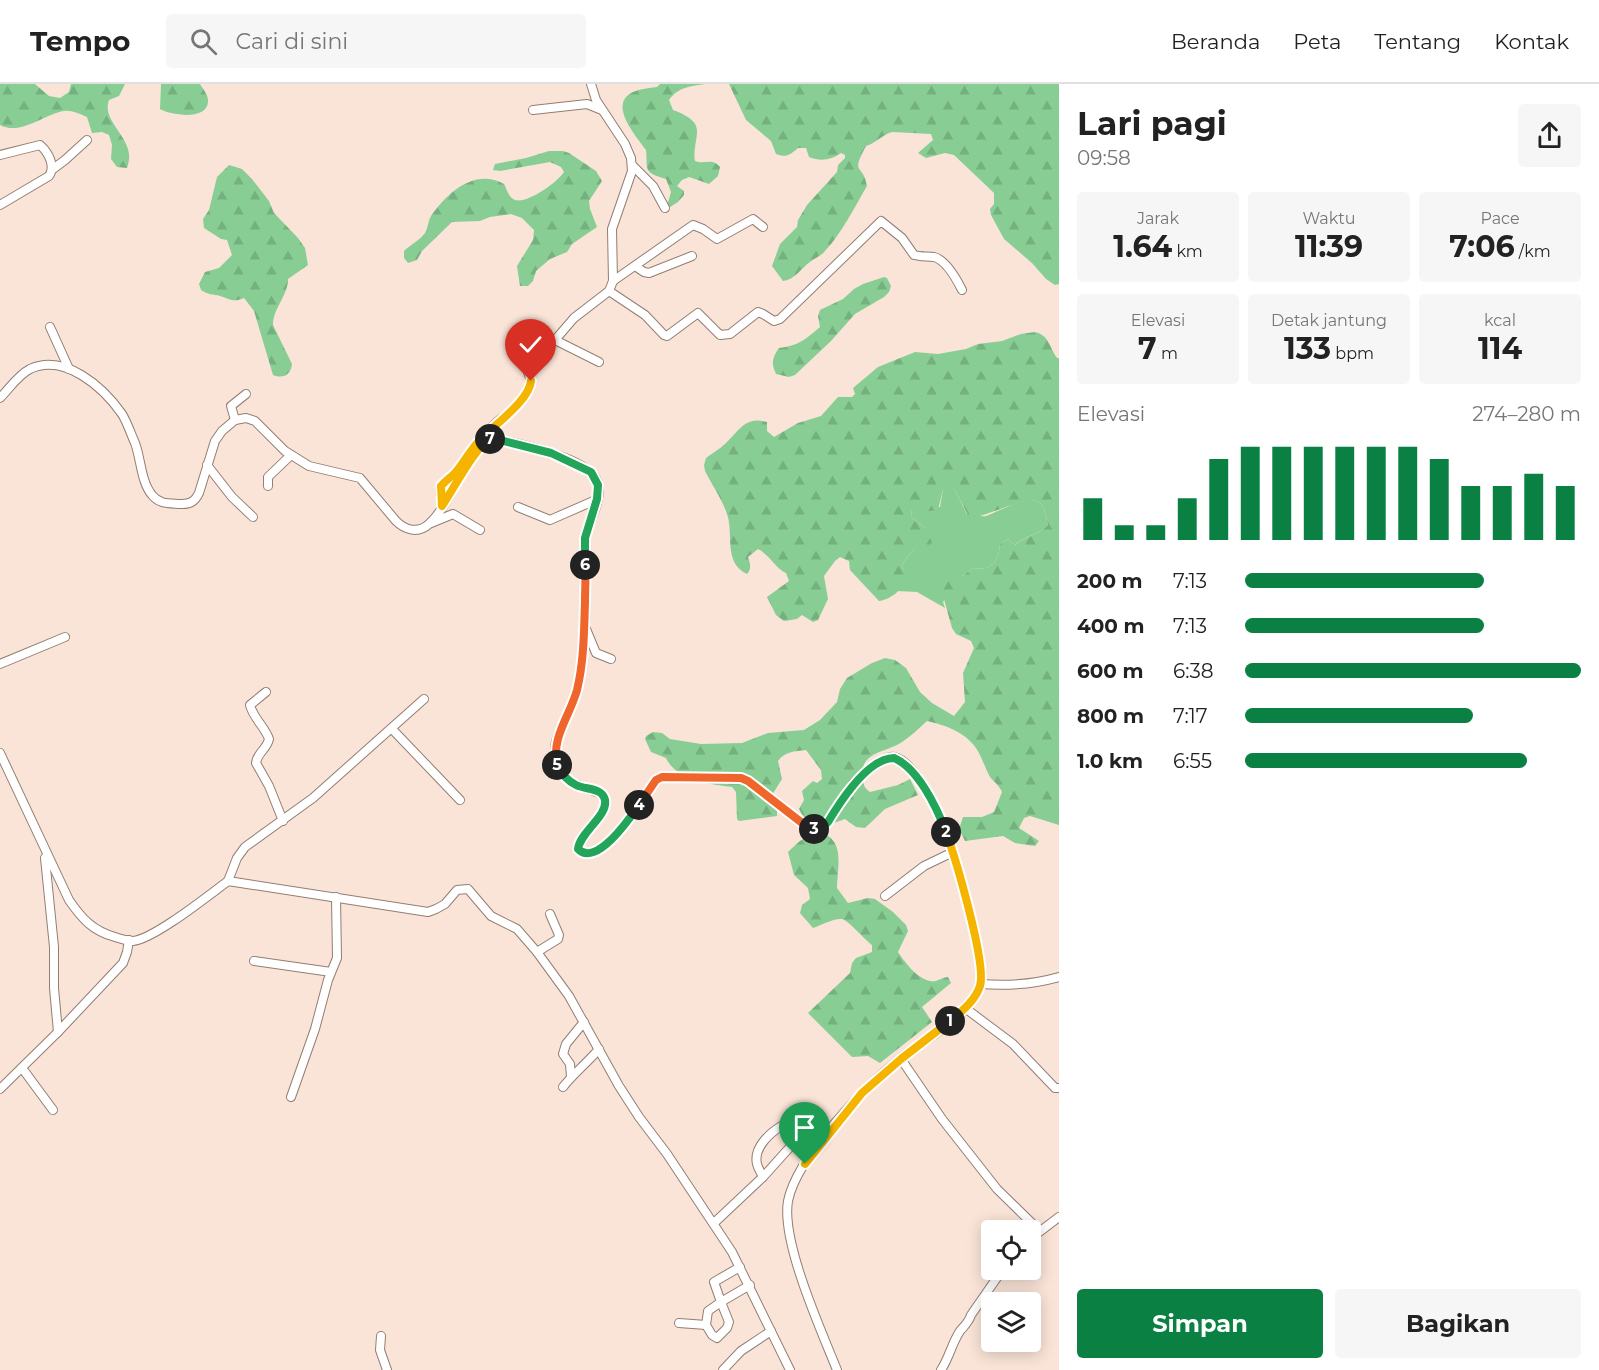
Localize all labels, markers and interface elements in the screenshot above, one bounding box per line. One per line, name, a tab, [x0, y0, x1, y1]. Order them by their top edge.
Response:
search box	[166, 14, 586, 68]
text: Tempo	[30, 24, 130, 58]
icon: search	[187, 25, 220, 58]
text: Cari di sini	[235, 28, 348, 55]
text: Beranda	[1171, 29, 1260, 54]
text: Peta	[1293, 29, 1341, 54]
text: Tentang	[1374, 29, 1461, 54]
text: Kontak	[1494, 29, 1569, 54]
text: Lari pagi	[1077, 103, 1227, 143]
button: share	[1518, 104, 1581, 167]
text: 09:58	[1077, 146, 1131, 170]
text: Jarak	[1137, 209, 1179, 228]
text: Waktu	[1302, 209, 1356, 228]
text: Pace	[1480, 209, 1520, 228]
text: 1.64	[1113, 228, 1172, 265]
text: 11:39	[1295, 228, 1363, 265]
text: 7:06	[1449, 228, 1515, 265]
text: km	[1172, 242, 1203, 261]
text: /km	[1515, 242, 1551, 261]
text: Elevasi	[1131, 311, 1185, 330]
text: Detak jantung	[1271, 311, 1387, 330]
text: kcal	[1484, 311, 1516, 330]
pin	[505, 319, 556, 381]
icon: check	[514, 328, 547, 361]
text: 7	[1138, 330, 1157, 367]
text: 133	[1284, 330, 1331, 367]
text: 114	[1478, 330, 1522, 367]
text: m	[1157, 344, 1178, 363]
text: bpm	[1331, 344, 1374, 363]
text: Elevasi	[1077, 402, 1145, 426]
text: 274–280 m	[1472, 402, 1581, 426]
pin: 7	[475, 424, 505, 454]
text: 7	[485, 429, 495, 448]
pin: 6	[570, 550, 600, 580]
text: 6	[580, 555, 590, 574]
text: 200 m	[1077, 569, 1143, 593]
text: 7:13	[1173, 569, 1207, 593]
text: 400 m	[1077, 614, 1145, 638]
text: 7:13	[1173, 614, 1207, 638]
text: 600 m	[1077, 659, 1144, 683]
text: 6:38	[1173, 659, 1213, 683]
text: 800 m	[1077, 704, 1144, 728]
text: 7:17	[1173, 704, 1208, 728]
text: 1.0 km	[1077, 749, 1143, 773]
text: 6:55	[1173, 749, 1212, 773]
pin: 5	[542, 750, 572, 780]
text: 5	[552, 755, 562, 774]
pin: 4	[624, 790, 654, 820]
text: 4	[633, 795, 645, 814]
pin: 3	[799, 814, 829, 844]
pin: 2	[931, 817, 961, 847]
text: 3	[809, 819, 819, 838]
text: 2	[941, 822, 951, 841]
pin: 1	[935, 1006, 965, 1036]
text: 1	[947, 1011, 953, 1030]
pin	[779, 1102, 830, 1164]
icon: arrive	[788, 1111, 821, 1144]
map controls	[981, 1220, 1041, 1352]
button: locate	[981, 1220, 1041, 1280]
button: Simpan	[1077, 1289, 1323, 1358]
button: Bagikan	[1335, 1289, 1581, 1358]
button: layers	[981, 1292, 1041, 1352]

